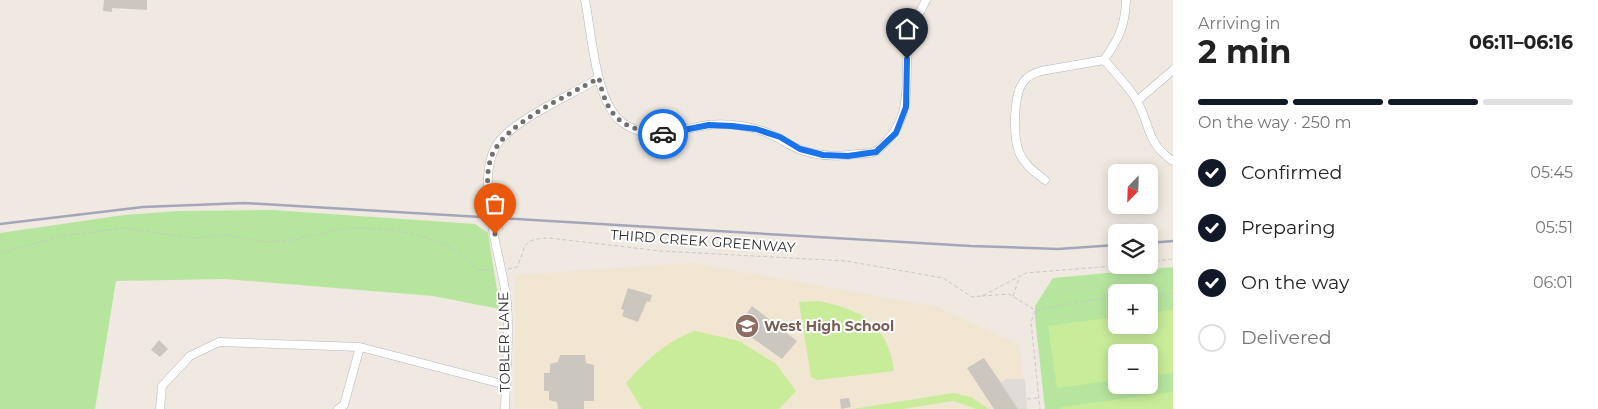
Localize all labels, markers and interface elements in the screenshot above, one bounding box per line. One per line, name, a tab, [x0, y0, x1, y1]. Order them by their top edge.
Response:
pin	[886, 8, 928, 59]
text: Arriving in	[1198, 14, 1280, 33]
icon: home	[893, 15, 921, 43]
text: 06:11–06:16	[1469, 31, 1573, 54]
text: 2 min	[1198, 32, 1291, 71]
courier	[638, 109, 688, 159]
text: On the way · 250 m	[1198, 113, 1351, 132]
icon: car	[649, 120, 677, 148]
icon: check	[1198, 159, 1226, 187]
text: Confirmed	[1241, 161, 1342, 184]
text: 05:45	[1530, 163, 1573, 182]
north arrow	[1108, 164, 1158, 214]
map controls	[1108, 164, 1158, 394]
pin	[474, 183, 516, 234]
icon: bag	[481, 190, 509, 218]
icon: check	[1198, 214, 1226, 242]
text: Preparing	[1241, 216, 1336, 239]
text: 05:51	[1535, 218, 1573, 237]
button: layers	[1108, 224, 1158, 274]
street label: THIRD CREEK GREENWAY	[610, 226, 796, 256]
icon: check	[1198, 269, 1226, 297]
text: On the way	[1241, 271, 1349, 294]
text: 06:01	[1533, 273, 1573, 292]
button: +	[1108, 284, 1158, 334]
street label: TOBLER LANE	[494, 292, 514, 392]
school or university icon: West High School	[734, 313, 760, 339]
place label: West High School	[764, 317, 894, 335]
text: Delivered	[1241, 326, 1332, 349]
button: −	[1108, 344, 1158, 394]

